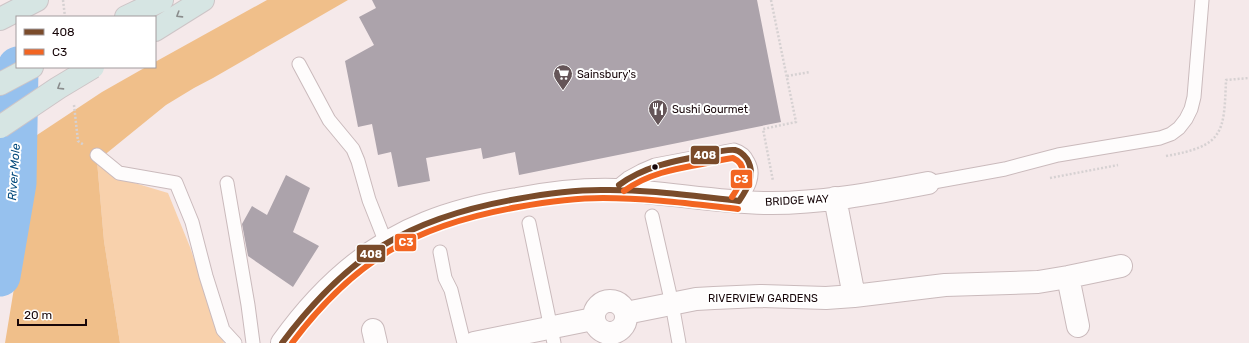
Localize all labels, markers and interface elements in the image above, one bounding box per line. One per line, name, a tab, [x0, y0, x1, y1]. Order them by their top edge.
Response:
one-way arrow	[176, 10, 183, 18]
legend	[16, 16, 156, 68]
text: 408	[52, 25, 75, 39]
text: C3	[52, 45, 67, 59]
supermarket icon: Sainsbury's	[552, 63, 574, 91]
place label: Sainsbury's	[577, 68, 636, 81]
one-way arrow	[57, 82, 64, 90]
restaurant icon: Sushi Gourmet	[647, 98, 669, 126]
place label: Sushi Gourmet	[672, 103, 749, 116]
water label: River Mole	[5, 143, 23, 201]
line badge: 408	[690, 145, 720, 165]
text: 408	[694, 149, 716, 162]
unlabelled marker	[650, 162, 660, 172]
line badge: C3	[730, 169, 753, 189]
text: C3	[734, 173, 748, 186]
street label: BRIDGE WAY	[765, 192, 829, 209]
line badge: C3	[394, 233, 417, 252]
text: C3	[399, 236, 413, 249]
line badge: 408	[356, 244, 386, 263]
text: 408	[360, 248, 382, 261]
street label: RIVERVIEW GARDENS	[708, 292, 818, 305]
scale bar	[18, 301, 86, 327]
text: 20 m	[24, 308, 52, 322]

